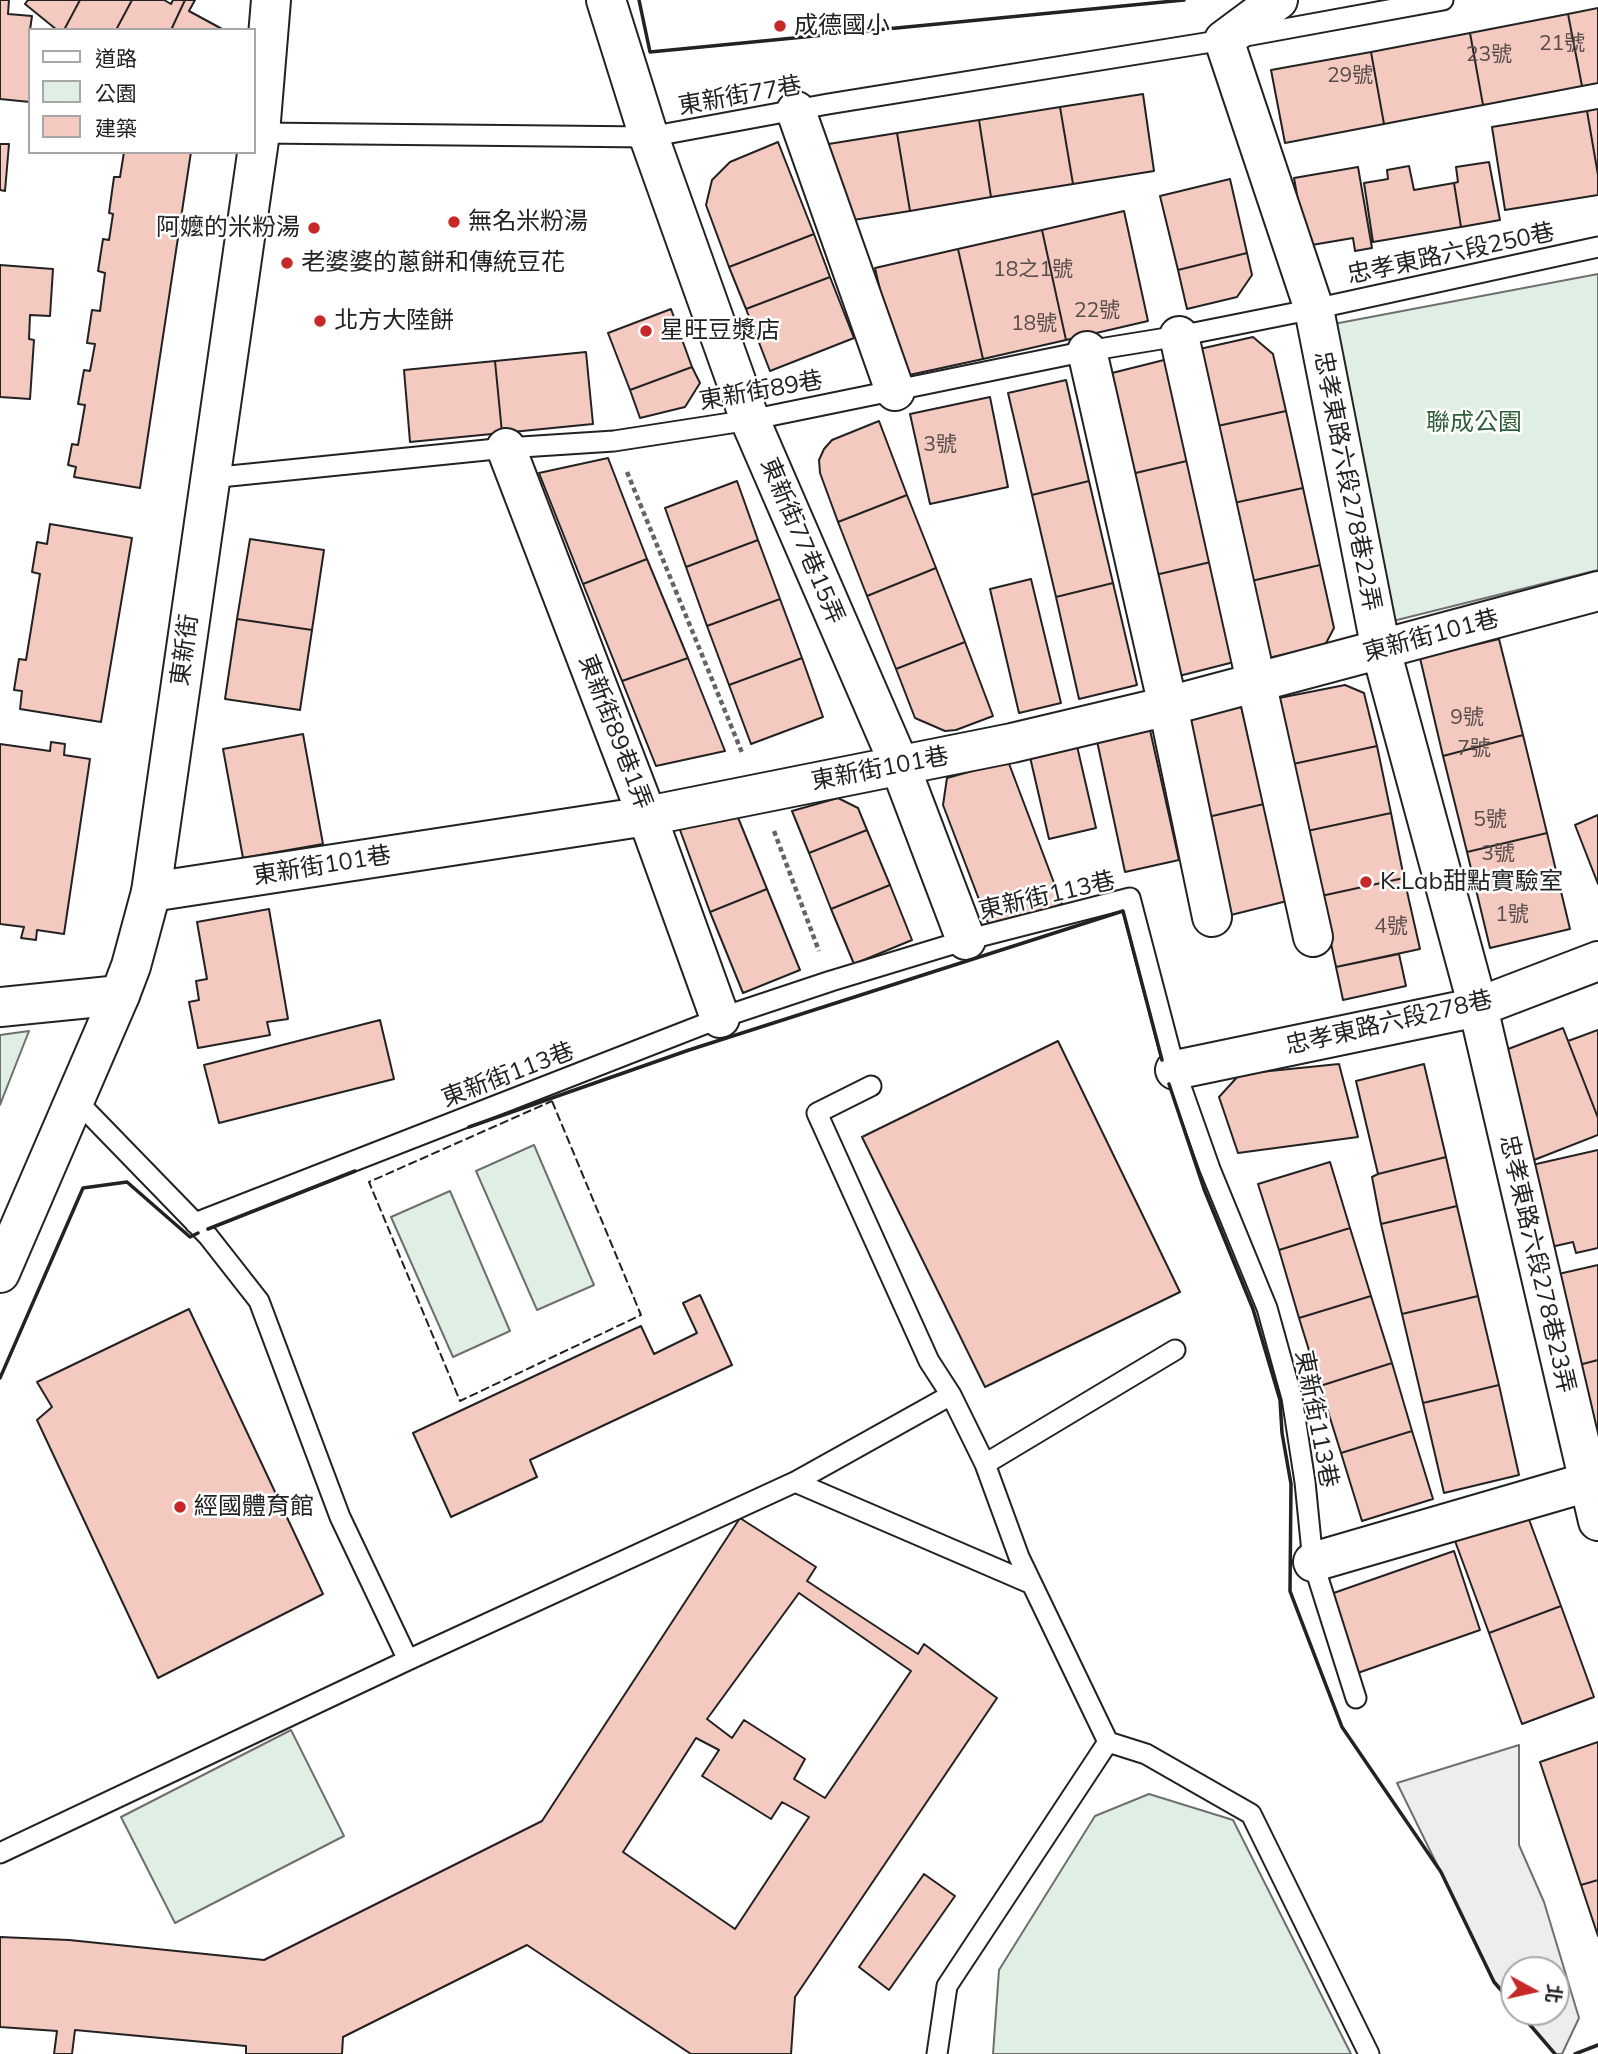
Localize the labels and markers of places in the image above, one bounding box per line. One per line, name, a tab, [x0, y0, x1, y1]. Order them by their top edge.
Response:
place label: 成德國小	[794, 12, 890, 40]
marker: 成德國小	[772, 18, 788, 34]
place label: 無名米粉湯	[468, 208, 588, 236]
place label: 阿嬤的米粉湯	[156, 214, 300, 242]
marker: 無名米粉湯	[446, 214, 462, 230]
marker: 阿嬤的米粉湯	[306, 220, 322, 236]
place label: 老婆婆的蔥餅和傳統豆花	[301, 249, 565, 277]
marker: 老婆婆的蔥餅和傳統豆花	[279, 255, 295, 271]
place label: 北方大陸餅	[334, 307, 454, 335]
marker: 北方大陸餅	[312, 313, 328, 329]
place label: 星旺豆漿店	[660, 317, 780, 345]
marker: 星旺豆漿店	[638, 323, 654, 339]
place label: K.Lab甜點實驗室	[1380, 868, 1563, 896]
marker: K.Lab甜點實驗室	[1358, 874, 1374, 890]
place label: 經國體育館	[194, 1493, 314, 1521]
marker: 經國體育館	[172, 1499, 188, 1515]

